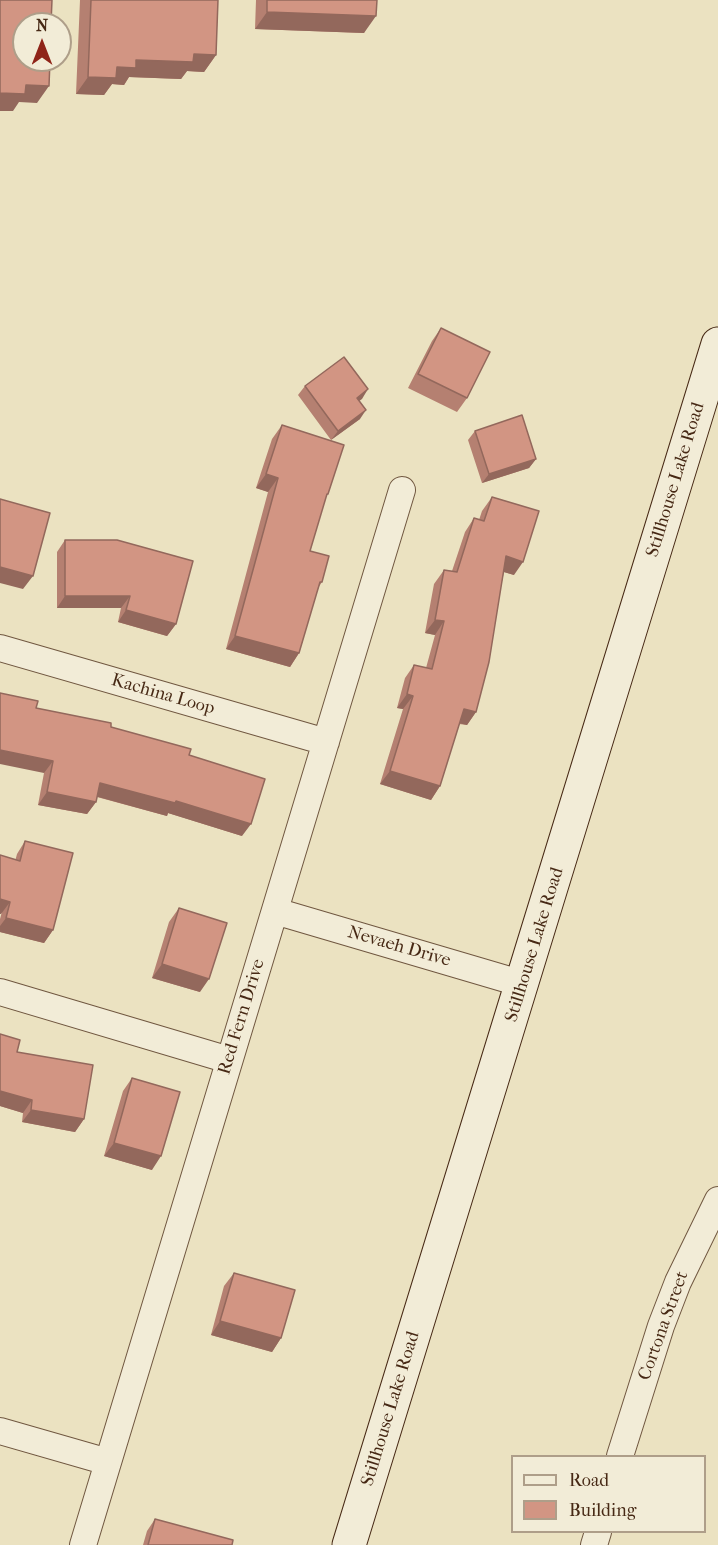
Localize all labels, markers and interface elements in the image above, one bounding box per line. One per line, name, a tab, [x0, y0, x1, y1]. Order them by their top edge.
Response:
north arrow	[12, 12, 72, 72]
text: N	[36, 16, 48, 35]
street label: Stillhouse Lake Road	[642, 400, 710, 560]
street label: Kachina Loop	[109, 670, 217, 720]
street label: Stillhouse Lake Road	[501, 865, 569, 1025]
street label: Nevaeh Drive	[345, 922, 453, 972]
street label: Red Fern Drive	[214, 957, 270, 1077]
street label: Cortona Street	[634, 1269, 694, 1383]
street label: Stillhouse Lake Road	[357, 1329, 425, 1489]
legend	[511, 1455, 706, 1533]
text: Road	[569, 1470, 609, 1491]
text: Building	[569, 1500, 636, 1521]

